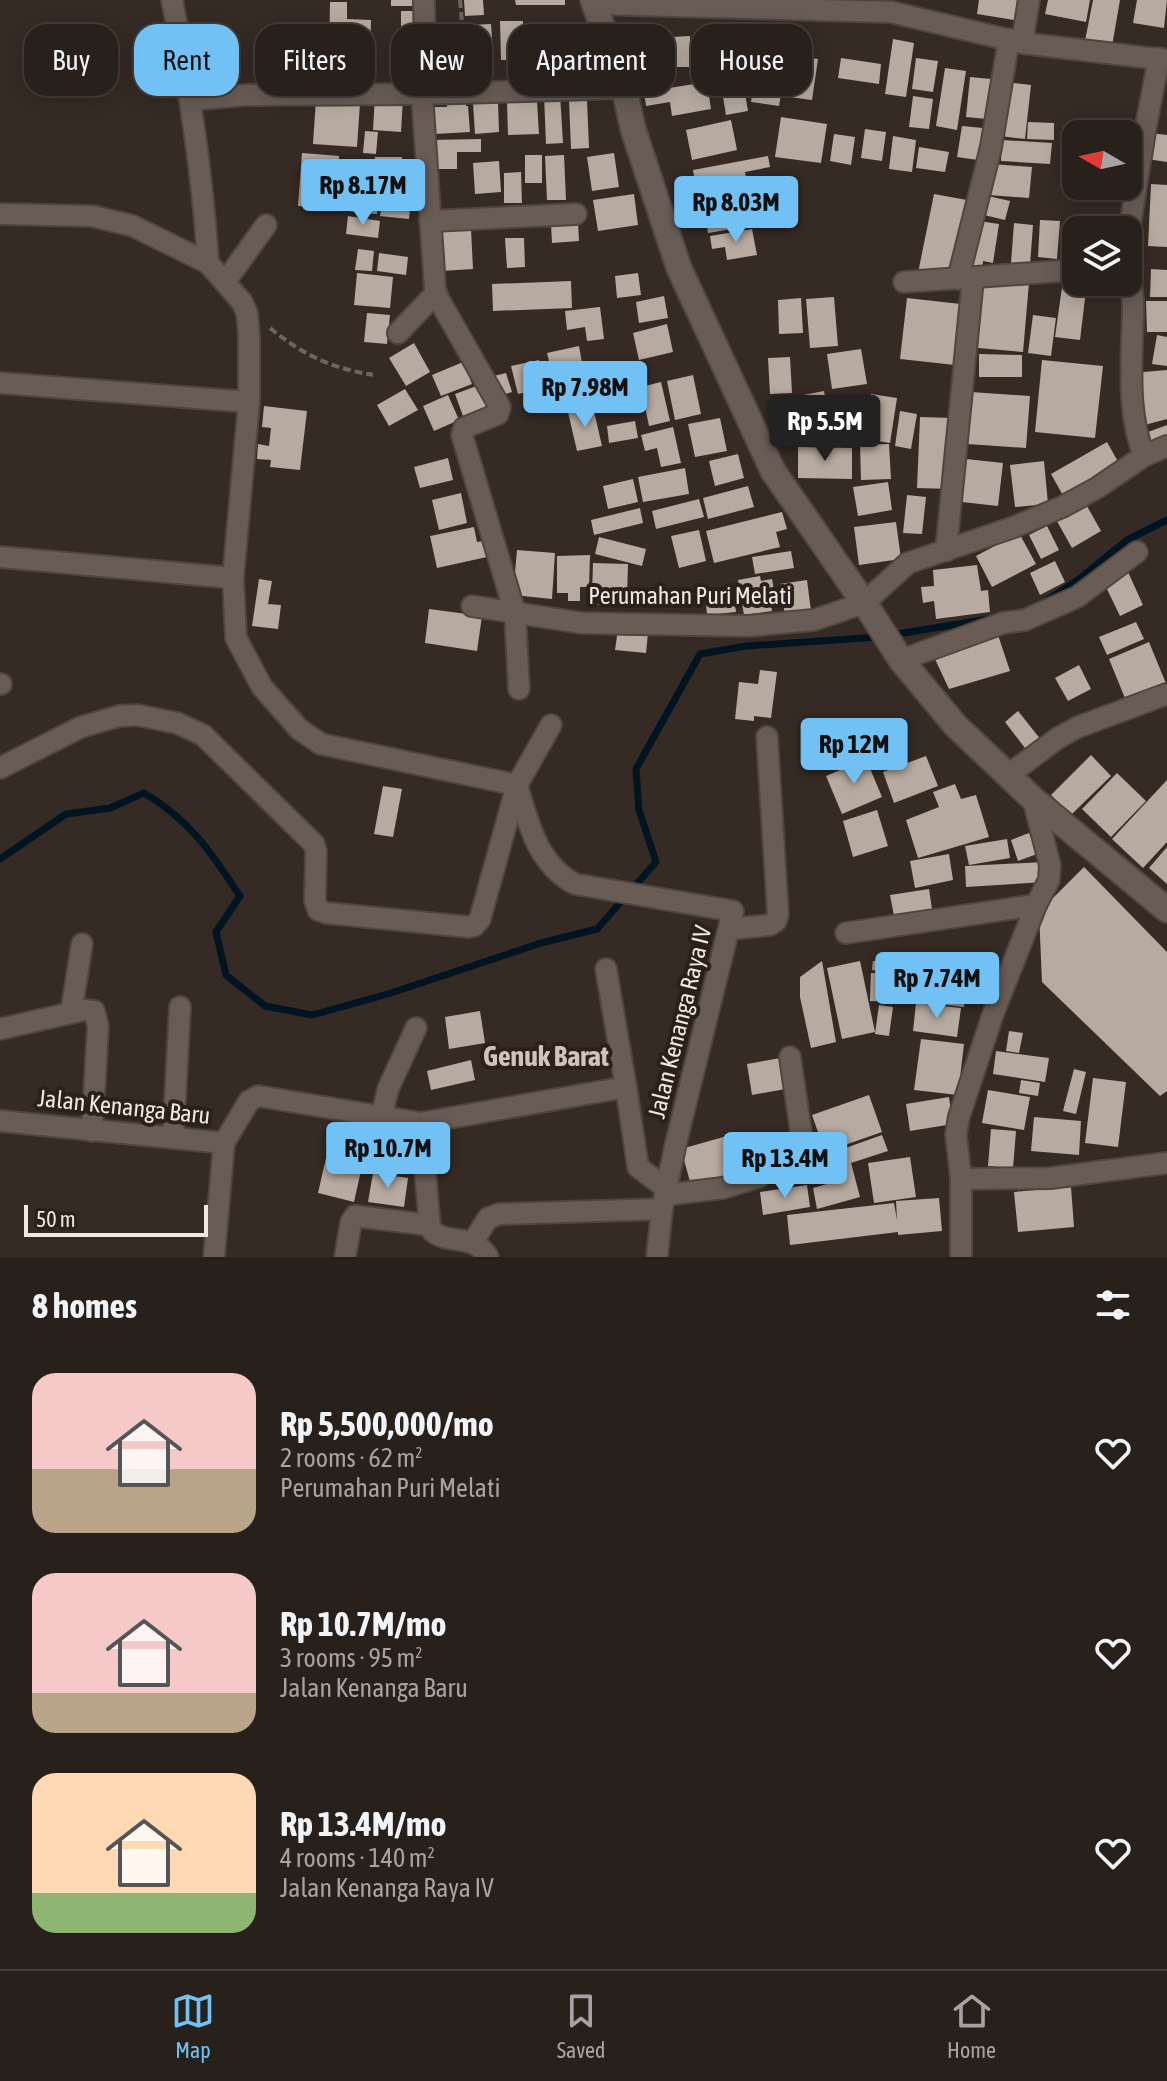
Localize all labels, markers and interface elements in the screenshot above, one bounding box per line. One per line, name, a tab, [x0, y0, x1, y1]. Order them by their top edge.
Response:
chip: Buy	[24, 24, 118, 96]
chip: Rent	[134, 24, 239, 96]
chip: Filters	[255, 24, 375, 96]
chip: New	[391, 24, 492, 96]
chip: Apartment	[508, 24, 675, 96]
chip: House	[691, 24, 812, 96]
north arrow	[1062, 120, 1142, 200]
map controls	[1062, 120, 1142, 296]
pin: Rp 8.17M	[280, 159, 446, 227]
text: Rp 8.17M	[319, 170, 407, 200]
pin: Rp 8.03M	[653, 176, 819, 244]
text: Rp 8.03M	[692, 187, 780, 217]
button: layers	[1062, 216, 1142, 296]
pin: Rp 7.98M	[502, 361, 668, 429]
text: Rp 7.98M	[541, 372, 629, 402]
pin: Rp 5.5M	[751, 395, 899, 463]
text: Rp 5.5M	[787, 406, 863, 436]
street label: Perumahan Puri Melati	[588, 582, 792, 609]
pin: Rp 12M	[789, 718, 919, 786]
text: Rp 12M	[819, 729, 889, 759]
street label: Jalan Kenanga Raya IV	[643, 923, 717, 1121]
pin: Rp 7.74M	[854, 952, 1020, 1020]
text: Rp 7.74M	[893, 963, 981, 993]
district label: Genuk Barat	[483, 1040, 609, 1072]
street label: Jalan Kenanga Baru	[36, 1084, 212, 1129]
pin: Rp 10.7M	[305, 1122, 471, 1190]
pin: Rp 13.4M	[702, 1132, 868, 1200]
text: Rp 10.7M	[344, 1133, 432, 1163]
text: Rp 13.4M	[741, 1143, 829, 1173]
scale bar	[24, 1201, 208, 1237]
text: 50 m	[36, 1206, 76, 1232]
icon: filters	[1091, 1283, 1135, 1327]
text: 8 homes	[32, 1286, 137, 1325]
text: Rp 5,500,000/mo	[280, 1404, 494, 1443]
icon: home	[96, 1405, 192, 1501]
icon: heart	[1091, 1431, 1135, 1475]
text: 2 rooms · 62 m²	[280, 1443, 422, 1473]
text: Perumahan Puri Melati	[280, 1473, 500, 1503]
text: Rp 10.7M/mo	[280, 1604, 447, 1643]
icon: home	[96, 1605, 192, 1701]
icon: heart	[1091, 1631, 1135, 1675]
text: 3 rooms · 95 m²	[280, 1643, 422, 1673]
text: Jalan Kenanga Baru	[280, 1673, 468, 1703]
text: Rp 13.4M/mo	[280, 1804, 447, 1843]
icon: home	[96, 1805, 192, 1901]
icon: heart	[1091, 1831, 1135, 1875]
text: 4 rooms · 140 m²	[280, 1843, 435, 1873]
text: Jalan Kenanga Raya IV	[280, 1873, 494, 1903]
tab: Map	[171, 1989, 215, 2063]
tab: Saved	[557, 1989, 605, 2063]
tab: Home	[947, 1989, 996, 2063]

